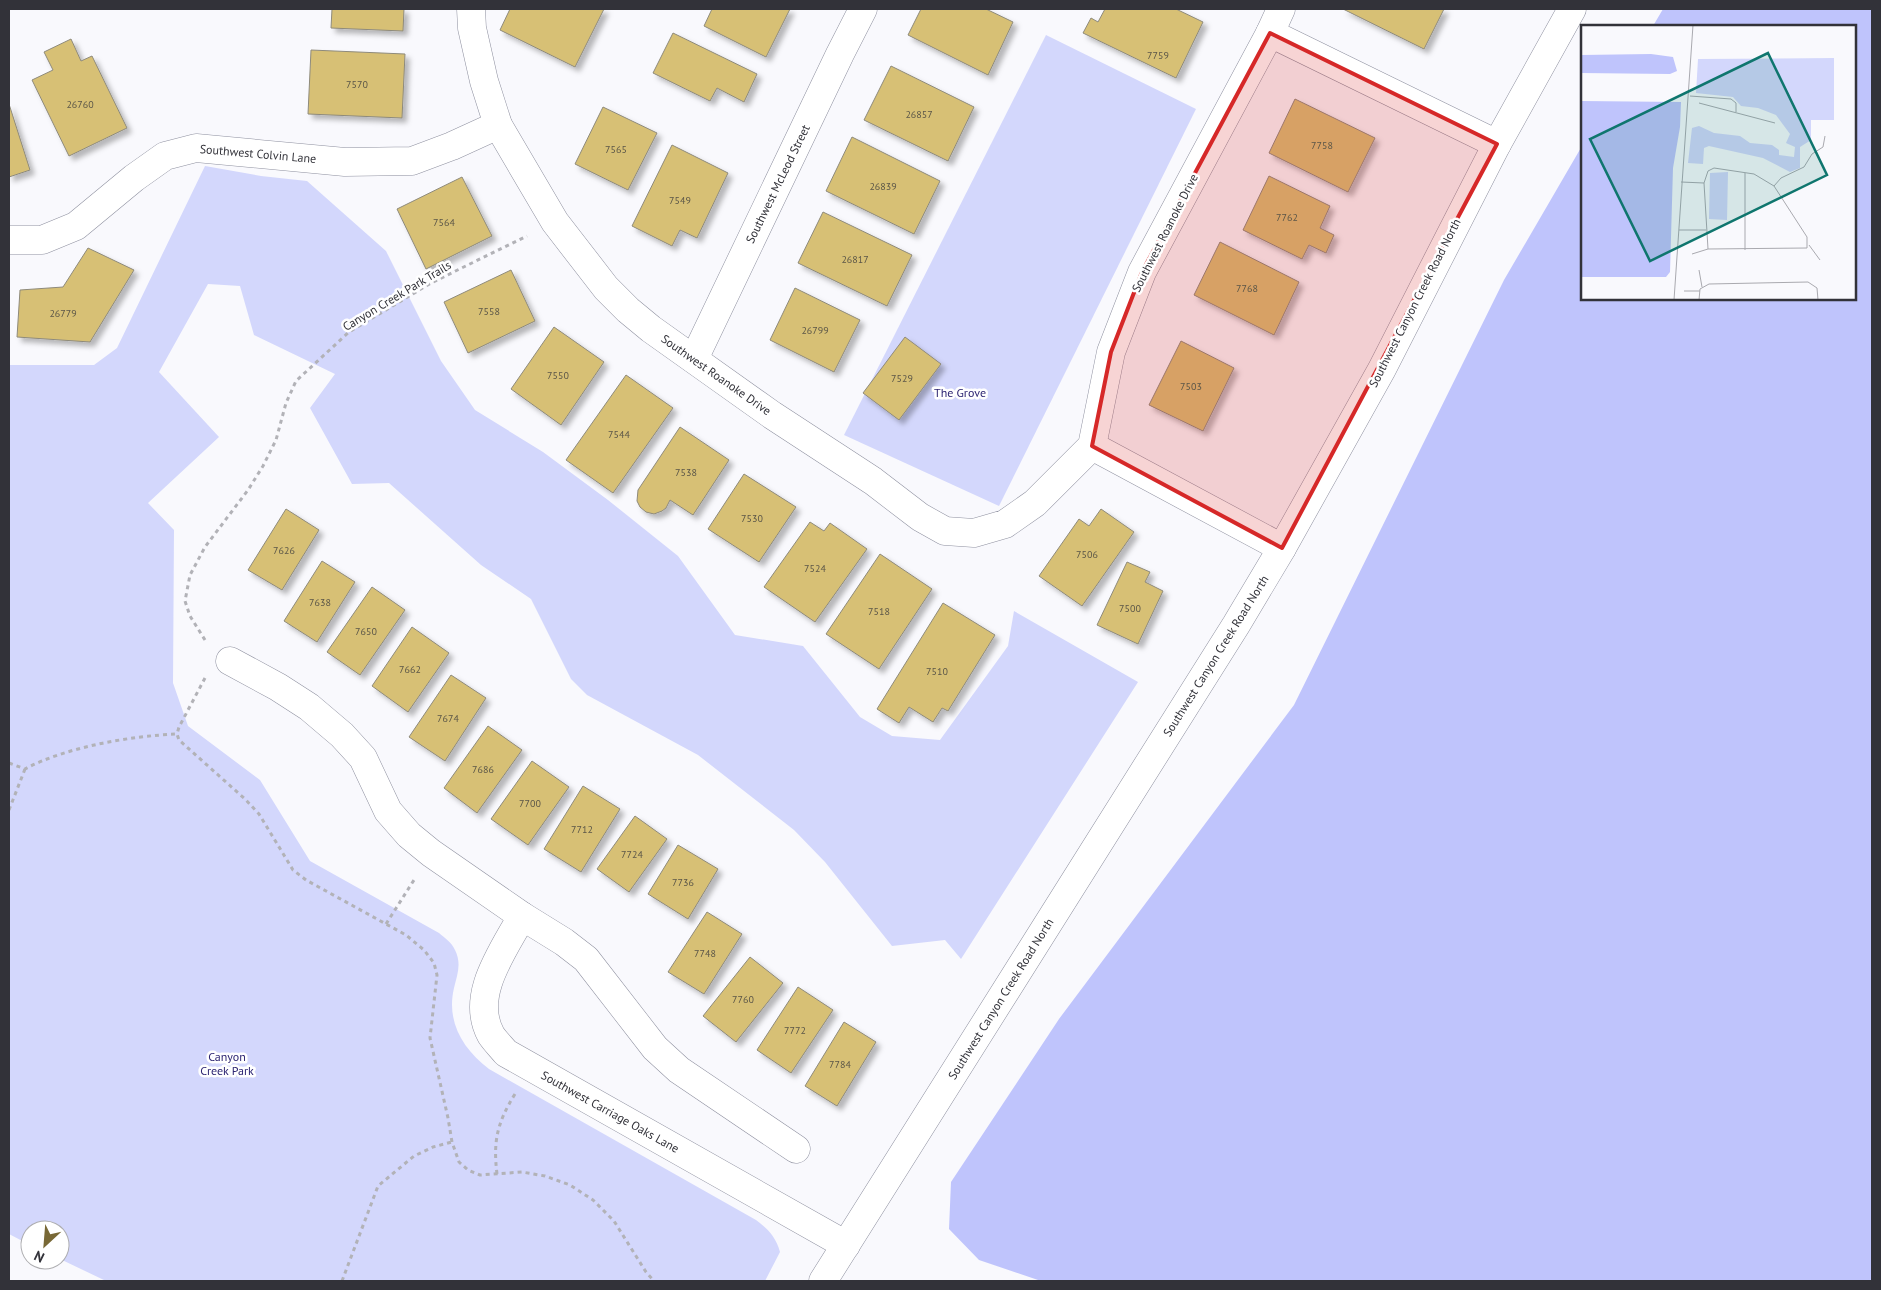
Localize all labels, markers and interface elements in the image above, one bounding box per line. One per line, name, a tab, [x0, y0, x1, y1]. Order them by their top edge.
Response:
inset map	[1581, 25, 1856, 300]
house number: 7759	[1147, 49, 1169, 62]
house number: 7570	[346, 78, 368, 91]
house number: 26760	[66, 98, 94, 111]
house number: 26857	[905, 108, 933, 121]
street label: Southwest McLeod Street	[742, 122, 813, 246]
house number: 7758	[1311, 139, 1333, 152]
street label: Southwest Colvin Lane	[199, 141, 317, 166]
house number: 7565	[605, 143, 627, 156]
street label: Southwest Roanoke Drive	[1128, 171, 1201, 294]
house number: 26839	[869, 180, 897, 193]
house number: 7549	[669, 194, 691, 207]
house number: 7762	[1276, 211, 1298, 224]
house number: 7564	[433, 216, 455, 229]
street label: Southwest Canyon Creek Road North	[1365, 216, 1464, 390]
house number: 26817	[841, 253, 869, 266]
street label: Canyon Creek Park Trails	[340, 257, 454, 334]
house number: 7768	[1236, 282, 1258, 295]
house number: 7558	[478, 305, 500, 318]
house number: 26779	[49, 307, 77, 320]
house number: 26799	[801, 324, 829, 337]
street label: Southwest Roanoke Drive	[658, 331, 774, 418]
house number: 7550	[547, 369, 569, 382]
house number: 7529	[891, 372, 913, 385]
house number: 7503	[1180, 380, 1202, 393]
park label: The Grove	[934, 385, 986, 400]
house number: 7544	[608, 428, 630, 441]
house number: 7538	[675, 466, 697, 479]
house number: 7530	[741, 512, 763, 525]
house number: 7626	[273, 544, 295, 557]
house number: 7506	[1076, 548, 1098, 561]
house number: 7524	[804, 562, 826, 575]
street label: Southwest Canyon Creek Road North	[1160, 572, 1272, 739]
house number: 7638	[309, 596, 331, 609]
house number: 7500	[1119, 602, 1141, 615]
house number: 7518	[868, 605, 890, 618]
house number: 7650	[355, 625, 377, 638]
house number: 7662	[399, 663, 421, 676]
house number: 7510	[926, 665, 948, 678]
house number: 7674	[437, 712, 459, 725]
house number: 7686	[472, 763, 494, 776]
house number: 7700	[519, 797, 541, 810]
house number: 7712	[571, 823, 593, 836]
house number: 7724	[621, 848, 643, 861]
house number: 7736	[672, 876, 694, 889]
street label: Southwest Canyon Creek Road North	[945, 915, 1057, 1082]
house number: 7748	[694, 947, 716, 960]
house number: 7760	[732, 993, 754, 1006]
house number: 7772	[784, 1024, 806, 1037]
park label: Canyon Creek Park	[200, 1049, 254, 1078]
house number: 7784	[829, 1058, 851, 1071]
street label: Southwest Carriage Oaks Lane	[539, 1067, 682, 1156]
north arrow	[20, 1220, 70, 1270]
text: N	[31, 1247, 47, 1267]

